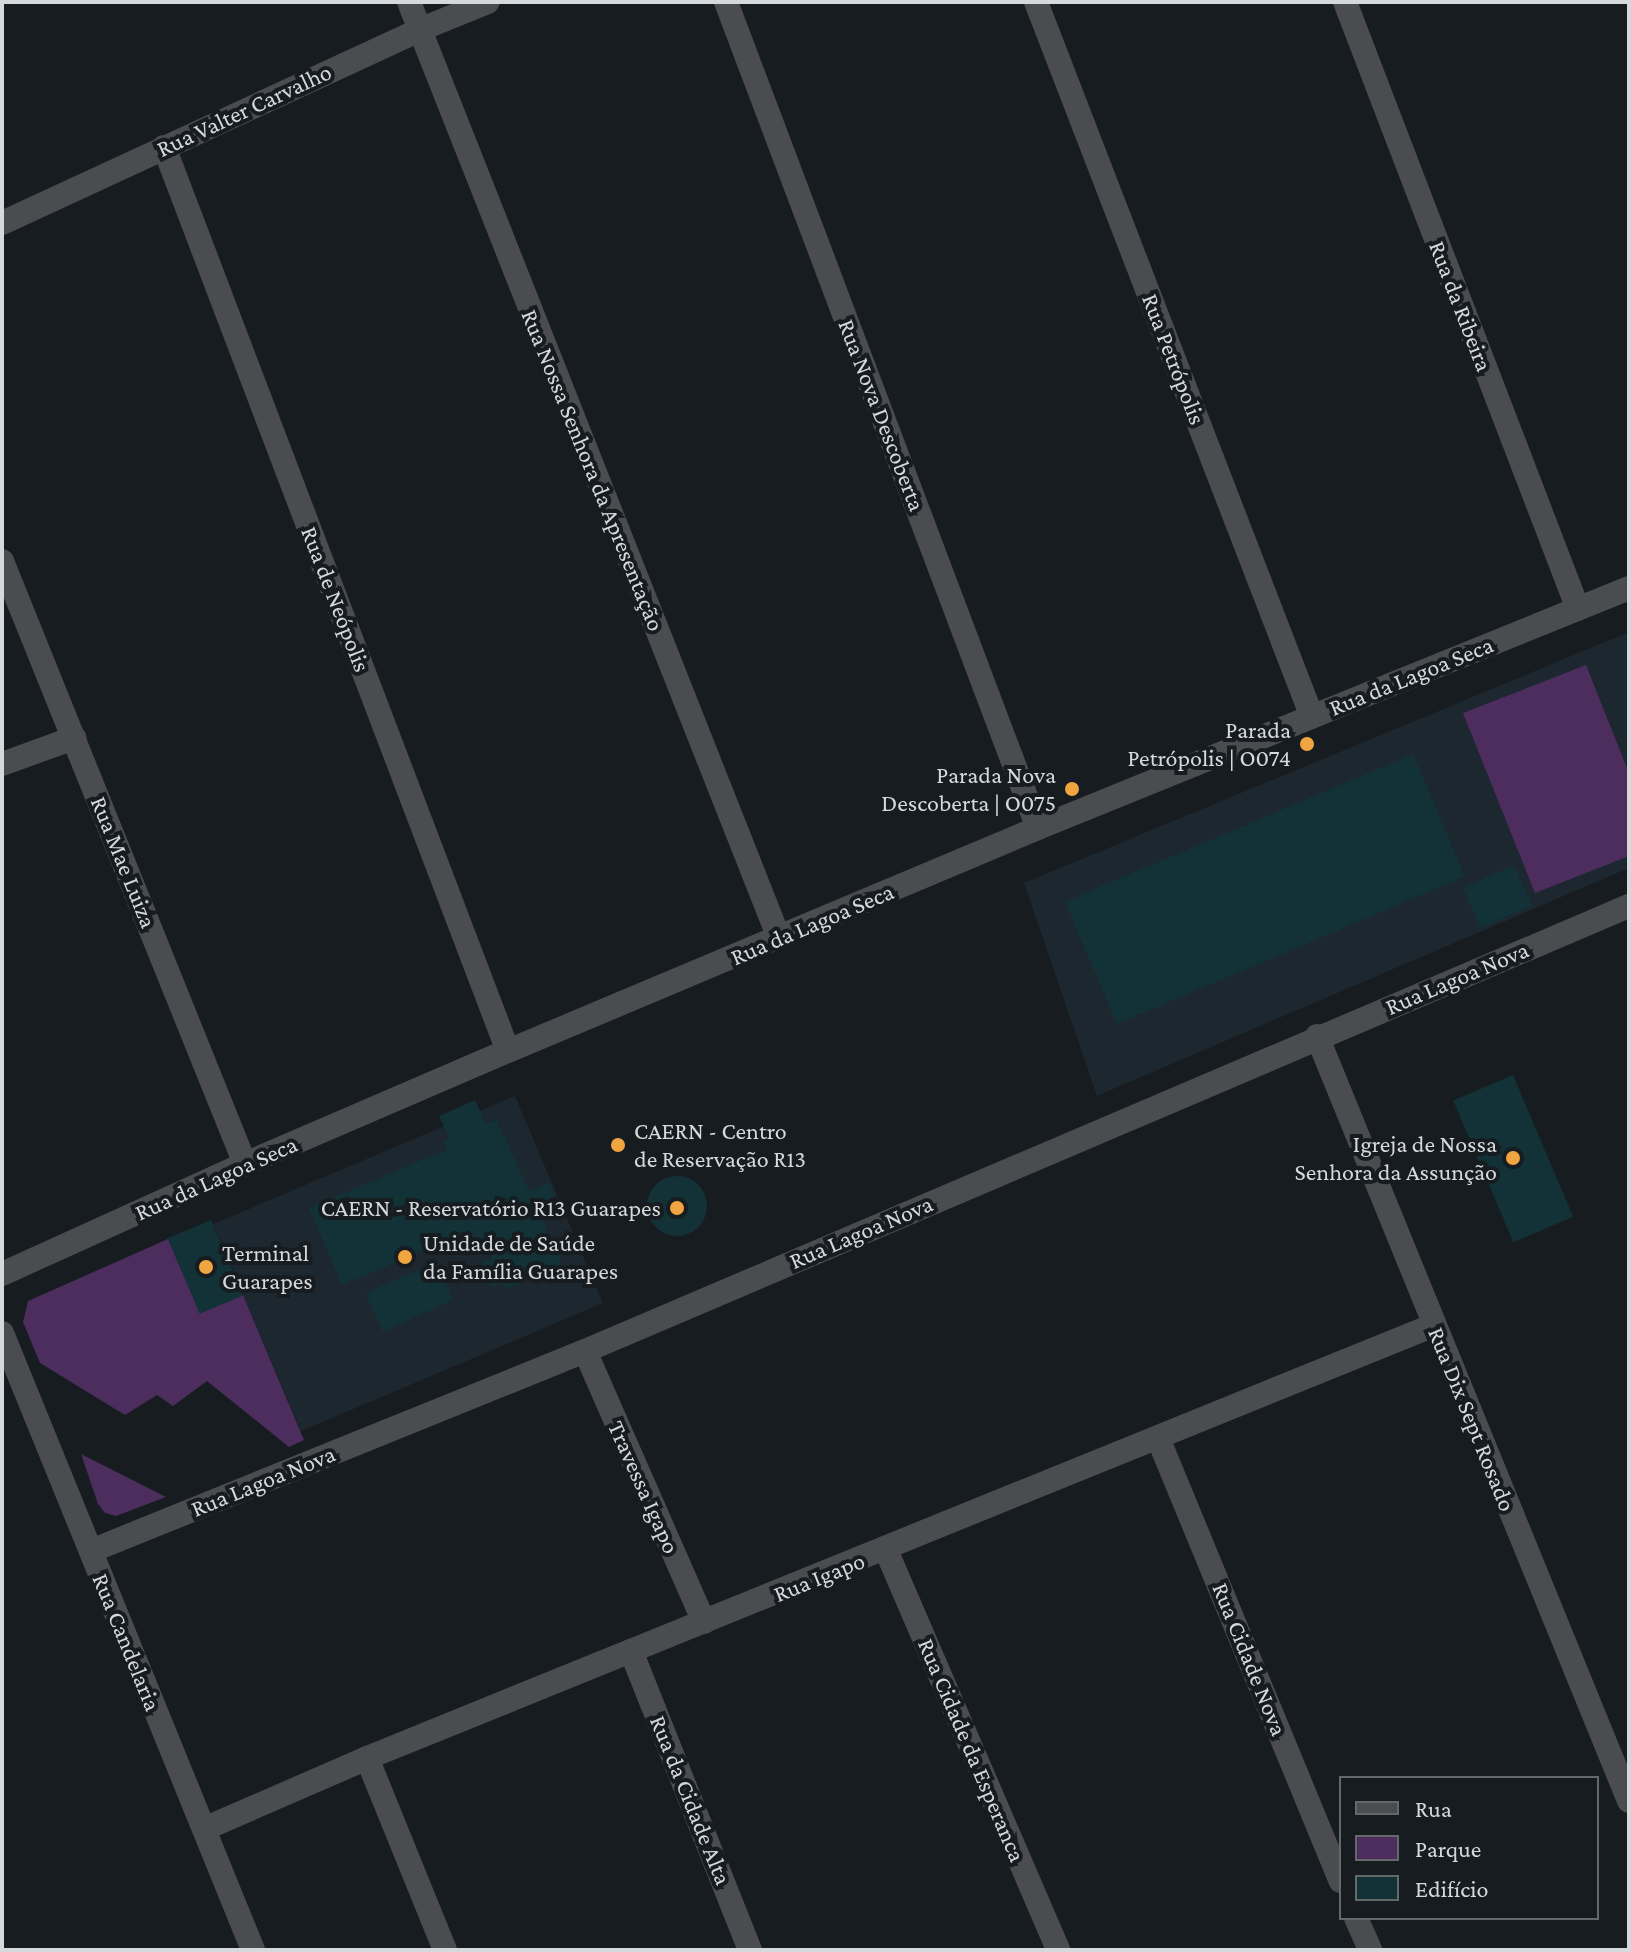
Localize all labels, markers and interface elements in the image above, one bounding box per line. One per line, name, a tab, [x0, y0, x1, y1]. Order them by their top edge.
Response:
street label: Rua Valter Carvalho	[152, 57, 336, 163]
street label: Rua da Ribeira	[1423, 237, 1499, 375]
street label: Rua Petrópolis	[1136, 289, 1212, 429]
street label: Rua Nossa Senhora da Apresentação	[515, 305, 671, 635]
street label: Rua Nova Descoberta	[832, 315, 932, 515]
street label: Rua de Neópolis	[295, 522, 377, 676]
street label: Rua da Lagoa Seca	[1325, 630, 1497, 722]
place label: Parada Petrópolis | O074	[1128, 716, 1291, 772]
marker: Parada Petrópolis | O074	[1298, 735, 1316, 753]
place label: Parada Nova Descoberta | O075	[881, 761, 1056, 817]
marker: Parada Nova Descoberta | O075	[1063, 780, 1081, 798]
street label: Rua Mae Luiza	[85, 792, 163, 932]
street label: Rua da Lagoa Seca	[726, 877, 898, 971]
street label: Rua Lagoa Nova	[1381, 935, 1533, 1021]
place label: CAERN - Centro de Reservação R13	[634, 1117, 806, 1173]
street label: Rua da Lagoa Seca	[130, 1129, 302, 1227]
place label: Igreja de Nossa Senhora da Assunção	[1295, 1130, 1497, 1186]
marker: CAERN - Centro de Reservação R13	[609, 1136, 627, 1154]
marker: Igreja de Nossa Senhora da Assunção	[1504, 1149, 1522, 1167]
street label: Rua Lagoa Nova	[785, 1189, 937, 1275]
place label: CAERN - Reservatório R13 Guarapes	[321, 1194, 661, 1222]
marker: CAERN - Reservatório R13 Guarapes	[668, 1199, 686, 1217]
place label: Unidade de Saúde da Família Guarapes	[423, 1229, 618, 1285]
place label: Terminal Guarapes	[222, 1239, 313, 1295]
marker: Unidade de Saúde da Família Guarapes	[394, 1246, 416, 1268]
marker: Terminal Guarapes	[197, 1258, 215, 1276]
street label: Rua Dix Sept Rosado	[1422, 1323, 1522, 1515]
street label: Travessa Igapo	[602, 1416, 686, 1558]
street label: Rua Lagoa Nova	[187, 1439, 339, 1523]
street label: Rua Igapo	[769, 1546, 869, 1608]
street label: Rua Candelaria	[86, 1569, 168, 1715]
street label: Rua Cidade Nova	[1206, 1578, 1294, 1740]
street label: Rua Cidade da Esperanca	[912, 1634, 1032, 1866]
street label: Rua da Cidade Alta	[644, 1711, 738, 1889]
legend	[1339, 1776, 1599, 1920]
text: Rua	[1415, 1795, 1452, 1822]
text: Parque	[1415, 1835, 1481, 1862]
text: Edifício	[1415, 1875, 1488, 1902]

